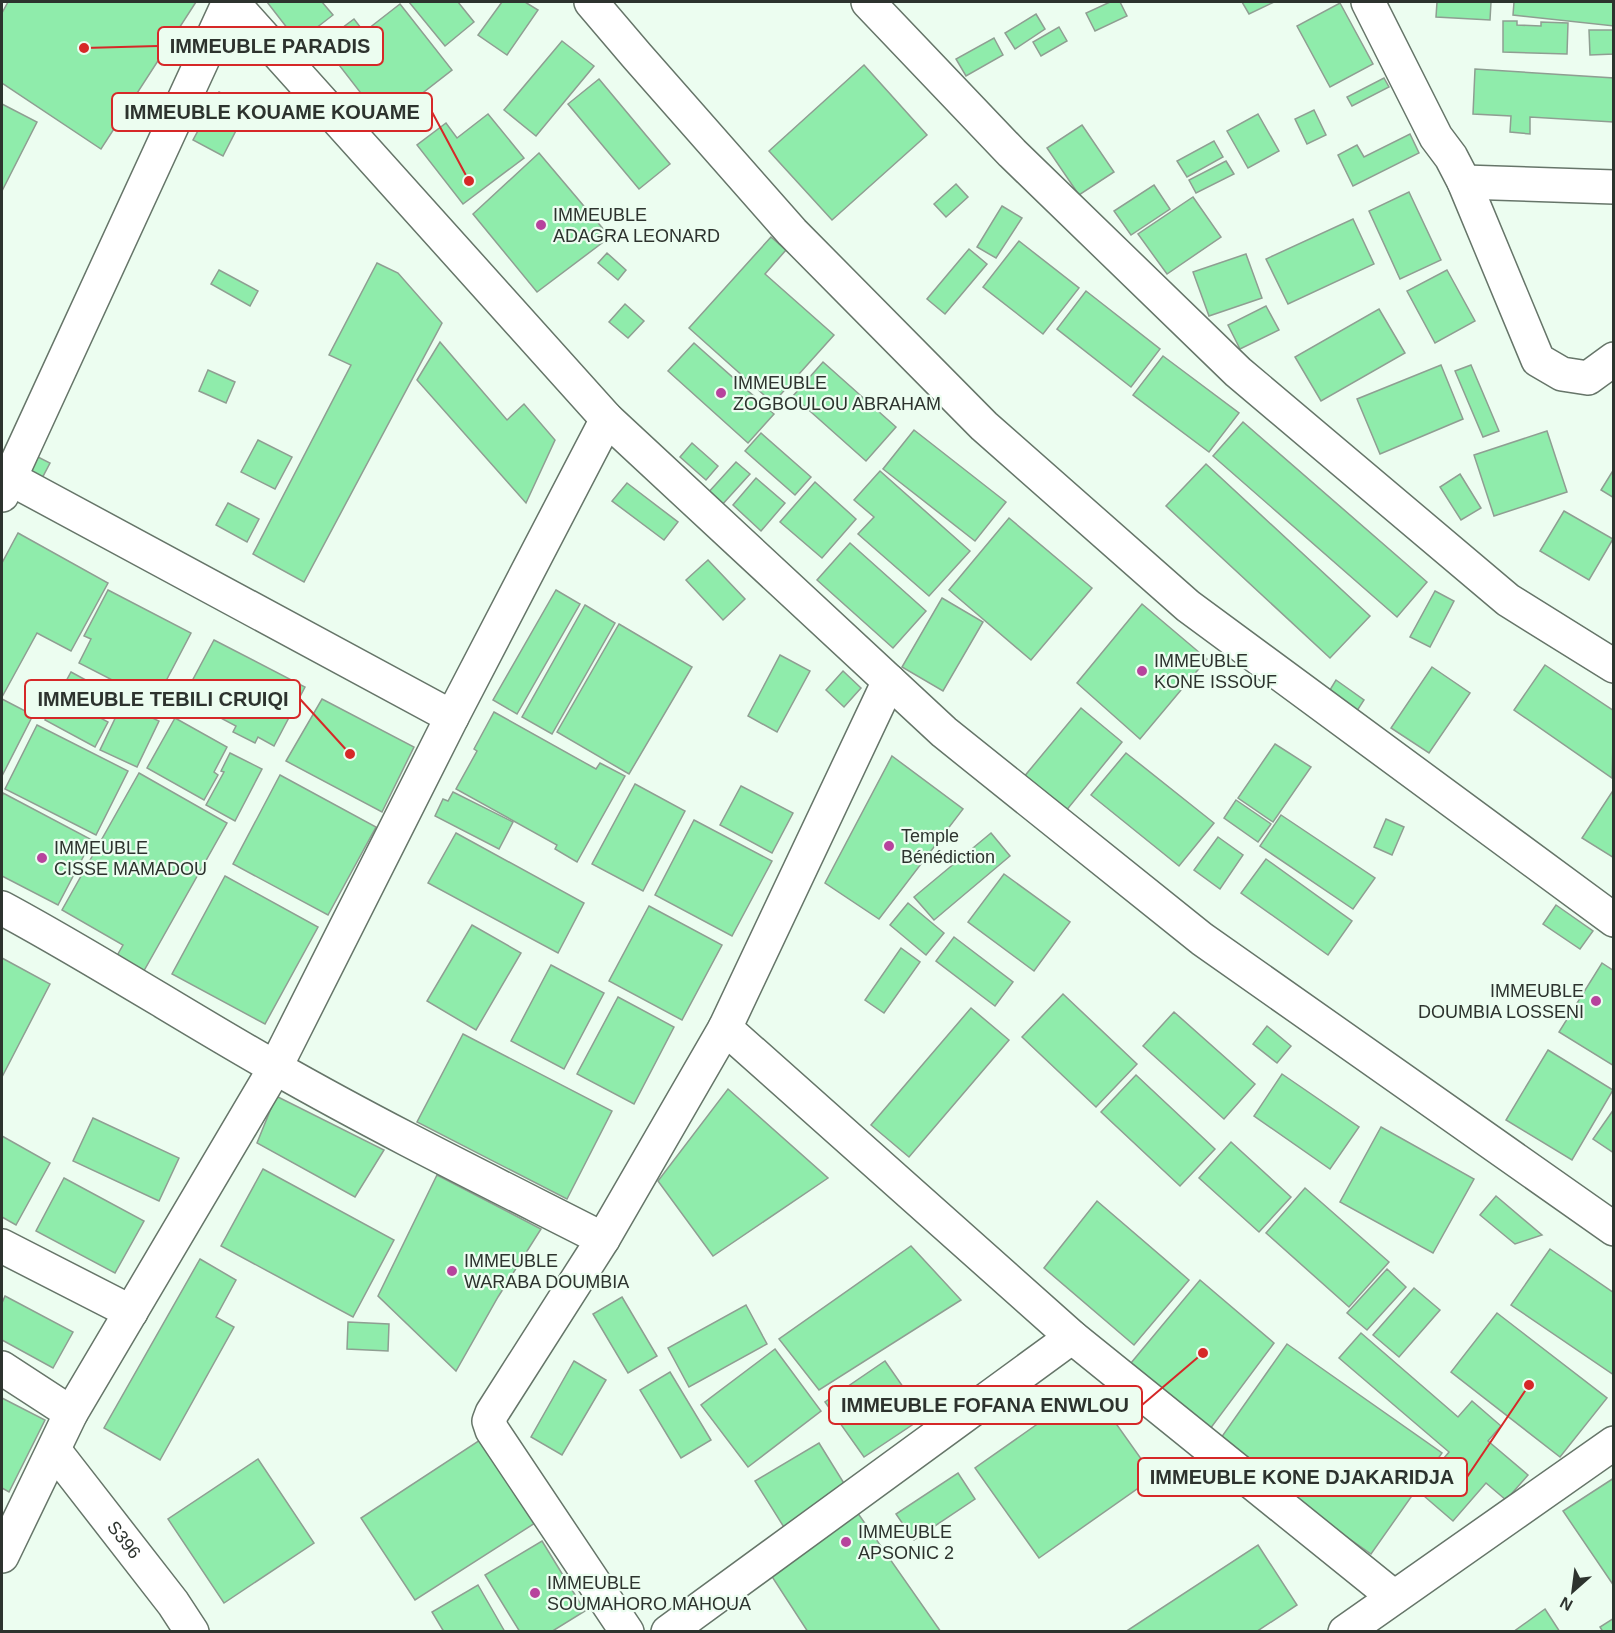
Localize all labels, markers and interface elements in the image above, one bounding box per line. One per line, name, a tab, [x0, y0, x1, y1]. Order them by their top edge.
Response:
callout: IMMEUBLE PARADIS	[158, 27, 383, 65]
text: IMMEUBLE PARADIS	[170, 35, 370, 57]
callout: IMMEUBLE KOUAME KOUAME	[112, 93, 432, 131]
text: IMMEUBLE KOUAME KOUAME	[124, 101, 420, 123]
place label: IMMEUBLE ADAGRA LEONARD	[553, 205, 720, 246]
marker: IMMEUBLE ADAGRA LEONARD	[534, 218, 548, 232]
place label: IMMEUBLE ZOGBOULOU ABRAHAM	[733, 373, 941, 414]
marker: IMMEUBLE ZOGBOULOU ABRAHAM	[714, 386, 728, 400]
place label: IMMEUBLE KONE ISSOUF	[1154, 651, 1277, 692]
marker: IMMEUBLE KONE ISSOUF	[1135, 664, 1149, 678]
callout: IMMEUBLE TEBILI CRUIQI	[25, 680, 300, 718]
text: IMMEUBLE TEBILI CRUIQI	[37, 688, 289, 710]
place label: Temple Bénédiction	[901, 826, 995, 867]
place label: IMMEUBLE CISSE MAMADOU	[54, 838, 207, 879]
marker: Temple Bénédiction	[882, 839, 896, 853]
marker: IMMEUBLE CISSE MAMADOU	[35, 851, 49, 865]
place label: IMMEUBLE DOUMBIA LOSSENI	[1418, 981, 1584, 1022]
marker: IMMEUBLE DOUMBIA LOSSENI	[1589, 994, 1603, 1008]
place label: IMMEUBLE WARABA DOUMBIA	[464, 1251, 629, 1292]
marker: IMMEUBLE WARABA DOUMBIA	[445, 1264, 459, 1278]
callout: IMMEUBLE FOFANA ENWLOU	[829, 1386, 1142, 1424]
text: IMMEUBLE FOFANA ENWLOU	[841, 1394, 1129, 1416]
callout: IMMEUBLE KONE DJAKARIDJA	[1138, 1458, 1467, 1496]
text: IMMEUBLE KONE DJAKARIDJA	[1150, 1466, 1454, 1488]
street label: S396	[103, 1517, 145, 1563]
place label: IMMEUBLE APSONIC 2	[858, 1522, 954, 1563]
marker: IMMEUBLE APSONIC 2	[839, 1535, 853, 1549]
north arrow	[1543, 1561, 1603, 1621]
place label: IMMEUBLE SOUMAHORO MAHOUA	[547, 1573, 751, 1614]
marker: IMMEUBLE SOUMAHORO MAHOUA	[528, 1586, 542, 1600]
text: N	[1557, 1594, 1575, 1614]

